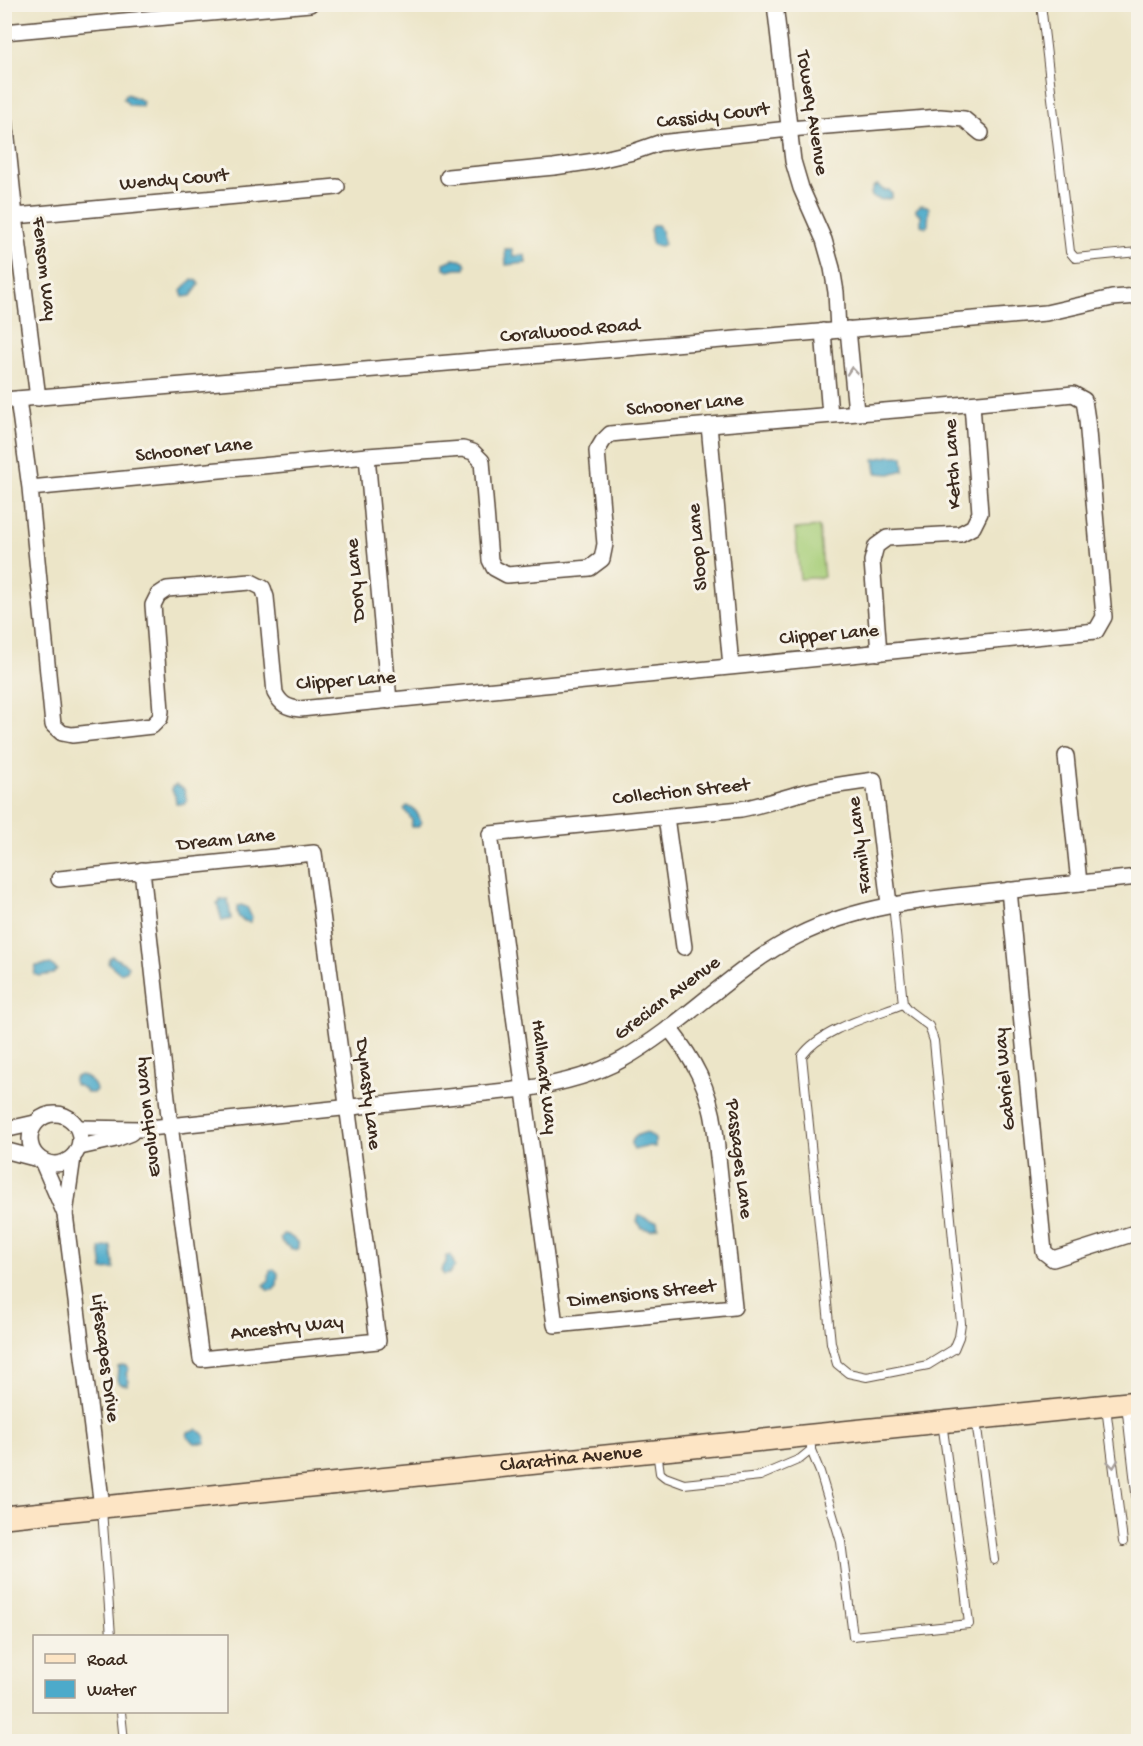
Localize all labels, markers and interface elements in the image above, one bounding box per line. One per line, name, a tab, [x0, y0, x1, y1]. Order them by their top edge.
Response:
street label: Towery Avenue	[790, 48, 832, 178]
street label: Cassidy Court	[655, 98, 772, 135]
street label: Wendy Court	[119, 165, 231, 197]
street label: Fensom Way	[25, 215, 61, 323]
street label: Coralwood Road	[499, 314, 643, 350]
one-way arrow	[846, 366, 859, 375]
street label: Schooner Lane	[625, 389, 745, 423]
street label: Ketch Lane	[940, 418, 968, 510]
street label: Schooner Lane	[134, 433, 254, 469]
street label: Sloop Lane	[684, 502, 714, 591]
street label: Dory Lane	[342, 537, 372, 625]
street label: Clipper Lane	[778, 620, 880, 652]
street label: Clipper Lane	[295, 667, 397, 697]
street label: Collection Street	[611, 774, 752, 812]
street label: Family Lane	[844, 795, 878, 896]
street label: Dream Lane	[174, 824, 277, 858]
street label: Grecian Avenue	[611, 951, 726, 1046]
street label: Hallmark Way	[525, 1018, 561, 1136]
street label: Gabriel Way	[990, 1026, 1022, 1131]
street label: Dynasty Lane	[349, 1035, 385, 1152]
street label: Evolution Way	[130, 1056, 168, 1178]
street label: Passages Lane	[719, 1097, 757, 1221]
street label: Dimensions Street	[565, 1276, 719, 1314]
street label: Lifescapes Drive	[85, 1292, 123, 1424]
street label: Ancestry Way	[229, 1312, 345, 1346]
street label: Claratina Avenue	[499, 1441, 644, 1478]
one-way arrow	[1106, 1459, 1119, 1468]
legend	[33, 1635, 228, 1713]
text: Road	[87, 1651, 128, 1672]
text: Water	[87, 1681, 137, 1702]

